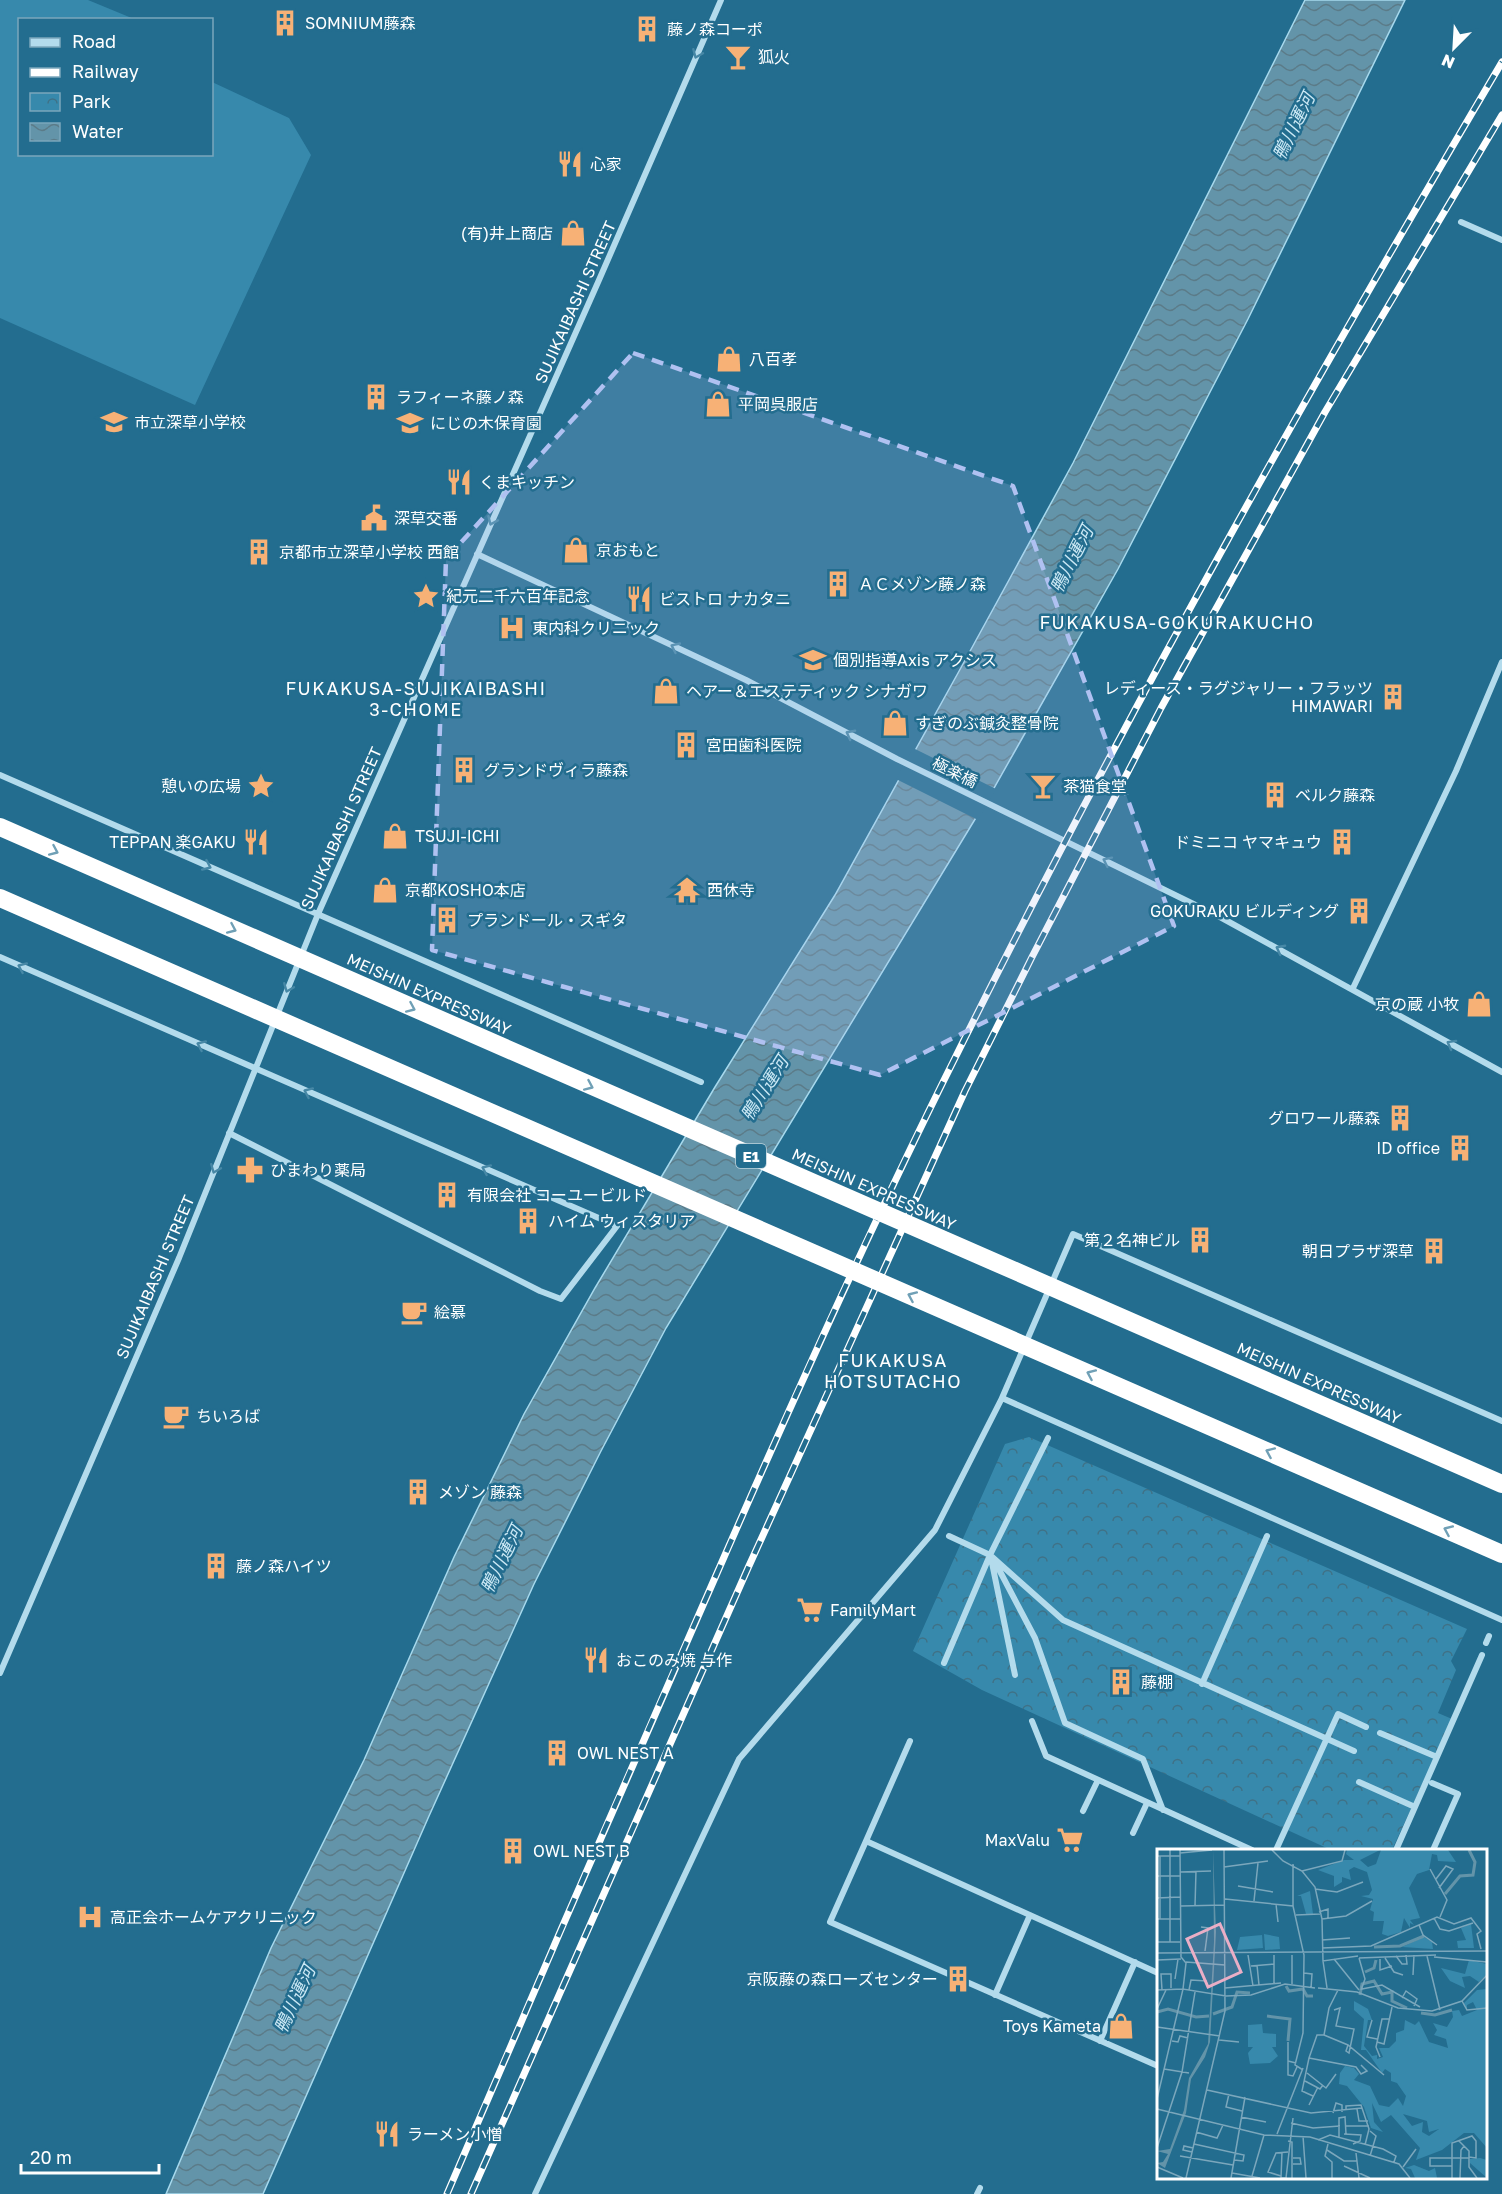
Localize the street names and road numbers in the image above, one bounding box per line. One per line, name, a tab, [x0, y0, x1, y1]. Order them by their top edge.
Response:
street label: SUJIKAIBASHI STREET	[530, 218, 620, 386]
street label: SUJIKAIBASHI STREET	[296, 744, 386, 912]
street label: 極楽橋	[929, 752, 981, 792]
street label: MEISHIN EXPRESSWAY	[344, 949, 515, 1040]
road number: E1	[736, 1144, 766, 1168]
street label: MEISHIN EXPRESSWAY	[789, 1144, 960, 1235]
street label: SUJIKAIBASHI STREET	[111, 1192, 199, 1362]
street label: MEISHIN EXPRESSWAY	[1234, 1338, 1405, 1429]

